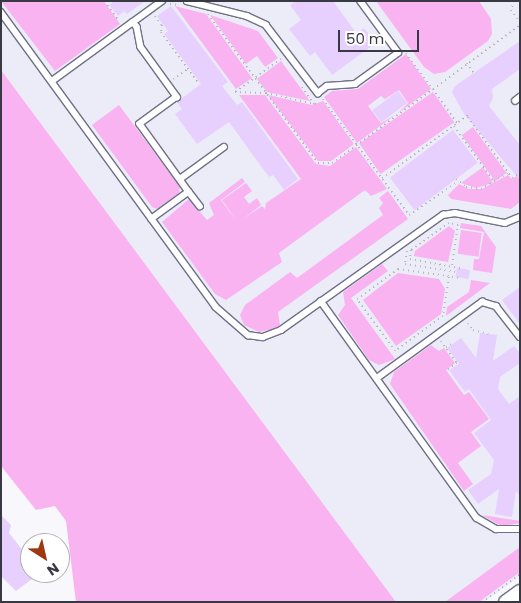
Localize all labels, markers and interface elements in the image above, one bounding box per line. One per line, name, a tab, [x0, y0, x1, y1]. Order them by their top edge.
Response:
scale bar	[341, 20, 422, 52]
text: 50 m	[346, 28, 384, 49]
north arrow	[20, 533, 70, 583]
text: N	[43, 558, 63, 581]

